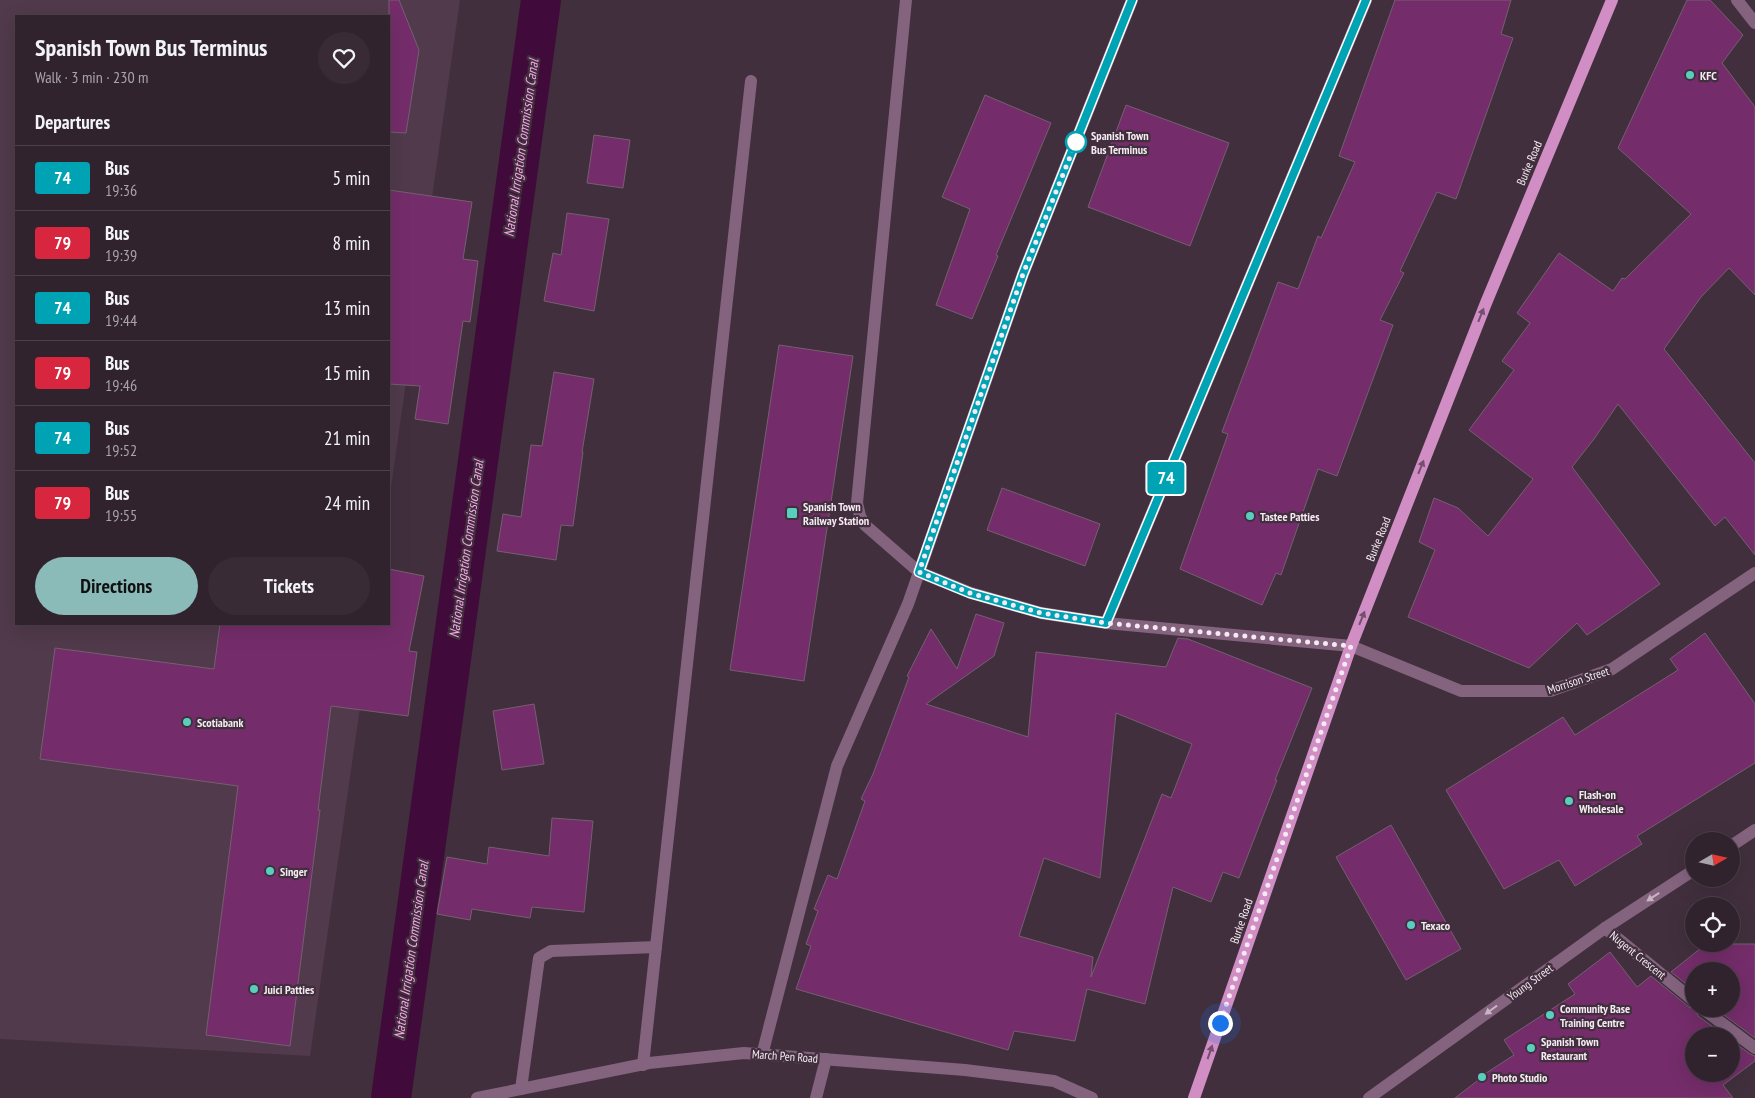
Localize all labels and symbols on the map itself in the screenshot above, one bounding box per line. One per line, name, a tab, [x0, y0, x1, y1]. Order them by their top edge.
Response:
water label: National Irrigation Commission Canal	[500, 56, 543, 238]
place label: KFC	[1700, 68, 1717, 83]
marker: KFC	[1684, 69, 1696, 81]
place label: Spanish Town Bus Terminus	[1091, 128, 1149, 157]
marker: Spanish Town Bus Terminus	[1065, 131, 1087, 153]
street label: Burke Road	[1513, 139, 1545, 187]
one-way arrow	[1478, 308, 1485, 323]
water label: National Irrigation Commission Canal	[445, 457, 488, 639]
one-way arrow	[1418, 459, 1426, 474]
line badge: 74	[1144, 462, 1188, 494]
place label: Spanish Town Railway Station	[803, 499, 869, 528]
marker: Spanish Town Railway Station	[785, 506, 799, 520]
place label: Tastee Patties	[1260, 509, 1319, 524]
marker: Tastee Patties	[1244, 510, 1256, 522]
street label: Burke Road	[1362, 515, 1394, 563]
one-way arrow	[1358, 610, 1366, 625]
street label: Morrison Street	[1545, 663, 1611, 697]
place label: Scotiabank	[197, 715, 243, 730]
marker: Scotiabank	[181, 716, 193, 728]
place label: Flash-on Wholesale	[1578, 787, 1624, 816]
marker: Flash-on Wholesale	[1563, 795, 1575, 807]
north arrow	[1685, 832, 1740, 888]
water label: National Irrigation Commission Canal	[390, 858, 433, 1040]
place label: Singer	[280, 864, 308, 879]
marker: Singer	[264, 865, 276, 877]
one-way arrow	[1646, 892, 1660, 902]
street label: Burke Road	[1226, 896, 1256, 946]
place label: Texaco	[1421, 918, 1451, 933]
marker: Texaco	[1405, 919, 1417, 931]
street label: Nugent Crescent	[1607, 928, 1670, 983]
street label: Young Street	[1504, 960, 1556, 1004]
place label: Juici Patties	[263, 982, 314, 997]
marker: Juici Patties	[248, 983, 260, 995]
place label: Community Base Training Centre	[1560, 1001, 1630, 1030]
one-way arrow	[1484, 1005, 1498, 1015]
marker: Community Base Training Centre	[1544, 1009, 1556, 1021]
your location	[1208, 1011, 1233, 1036]
place label: Spanish Town Restaurant	[1541, 1034, 1599, 1063]
marker: Spanish Town Restaurant	[1525, 1042, 1537, 1054]
one-way arrow	[1206, 1044, 1214, 1059]
street label: March Pen Road	[751, 1046, 819, 1066]
place label: Photo Studio	[1492, 1070, 1548, 1085]
marker: Photo Studio	[1476, 1071, 1488, 1083]

